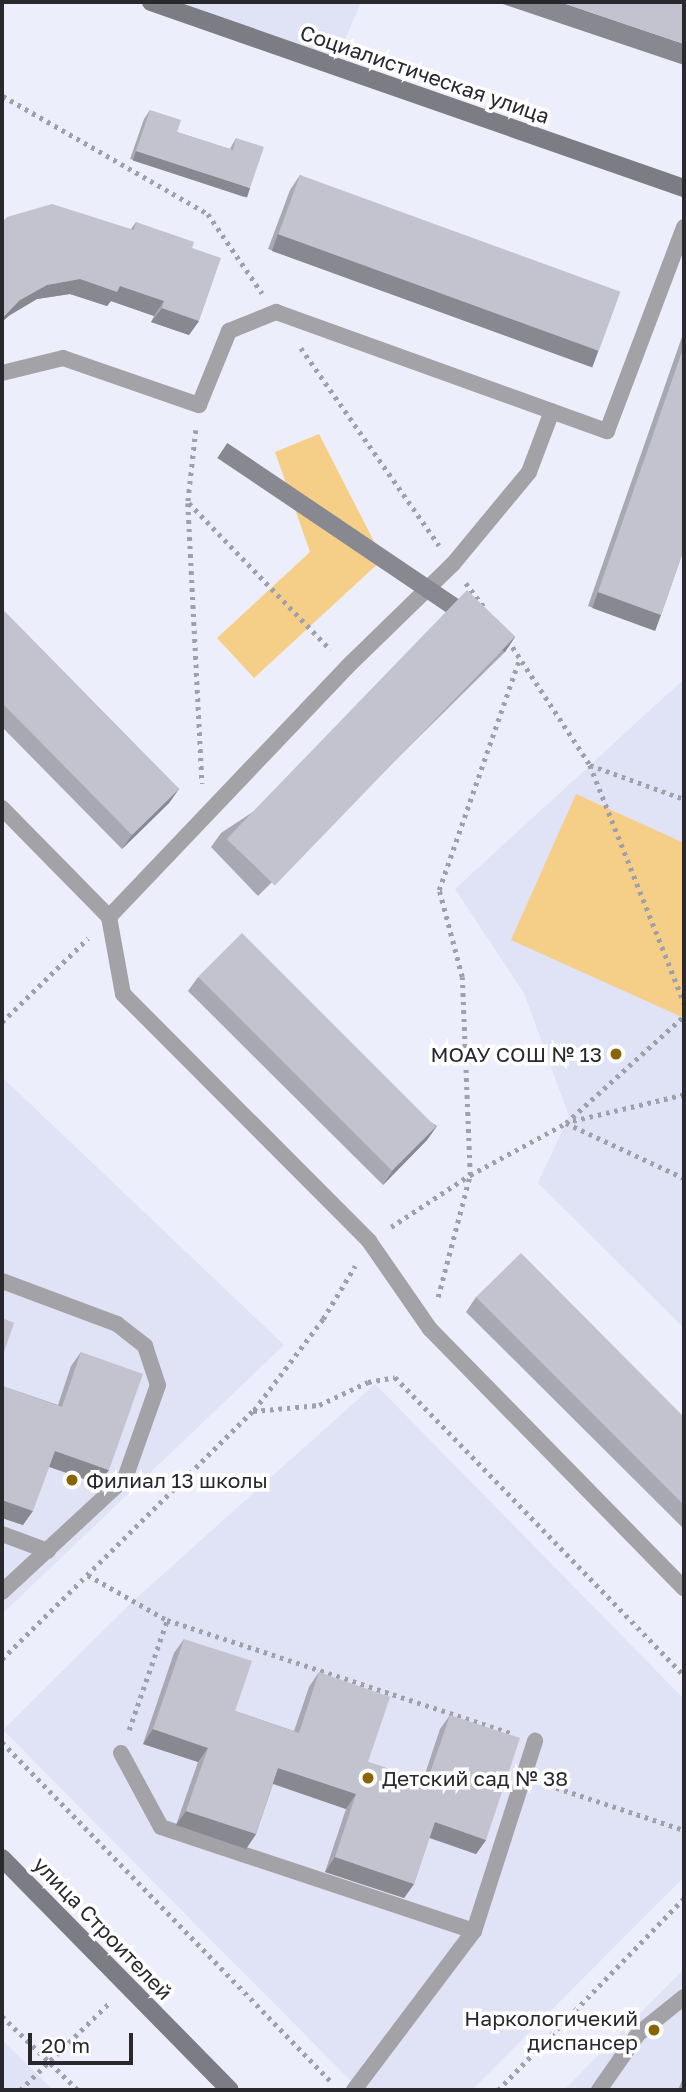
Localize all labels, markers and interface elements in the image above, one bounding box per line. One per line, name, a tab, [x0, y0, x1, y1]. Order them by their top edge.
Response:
street label: Социалистическая улица	[297, 19, 553, 129]
place label: МОАУ СОШ № 13	[431, 1041, 602, 1067]
marker: МОАУ СОШ № 13	[608, 1046, 624, 1062]
place label: Филиал 13 школы	[86, 1467, 268, 1493]
marker: Филиал 13 школы	[64, 1472, 80, 1488]
place label: Детский сад № 38	[382, 1765, 568, 1791]
marker: Детский сад № 38	[360, 1770, 376, 1786]
street label: улица Строителей	[28, 1851, 178, 2005]
place label: Наркологичекий диспансер	[464, 2005, 638, 2055]
scale bar	[32, 2018, 136, 2062]
marker: Наркологичекий диспансер	[644, 2020, 664, 2040]
text: 20 m	[41, 2032, 90, 2058]

